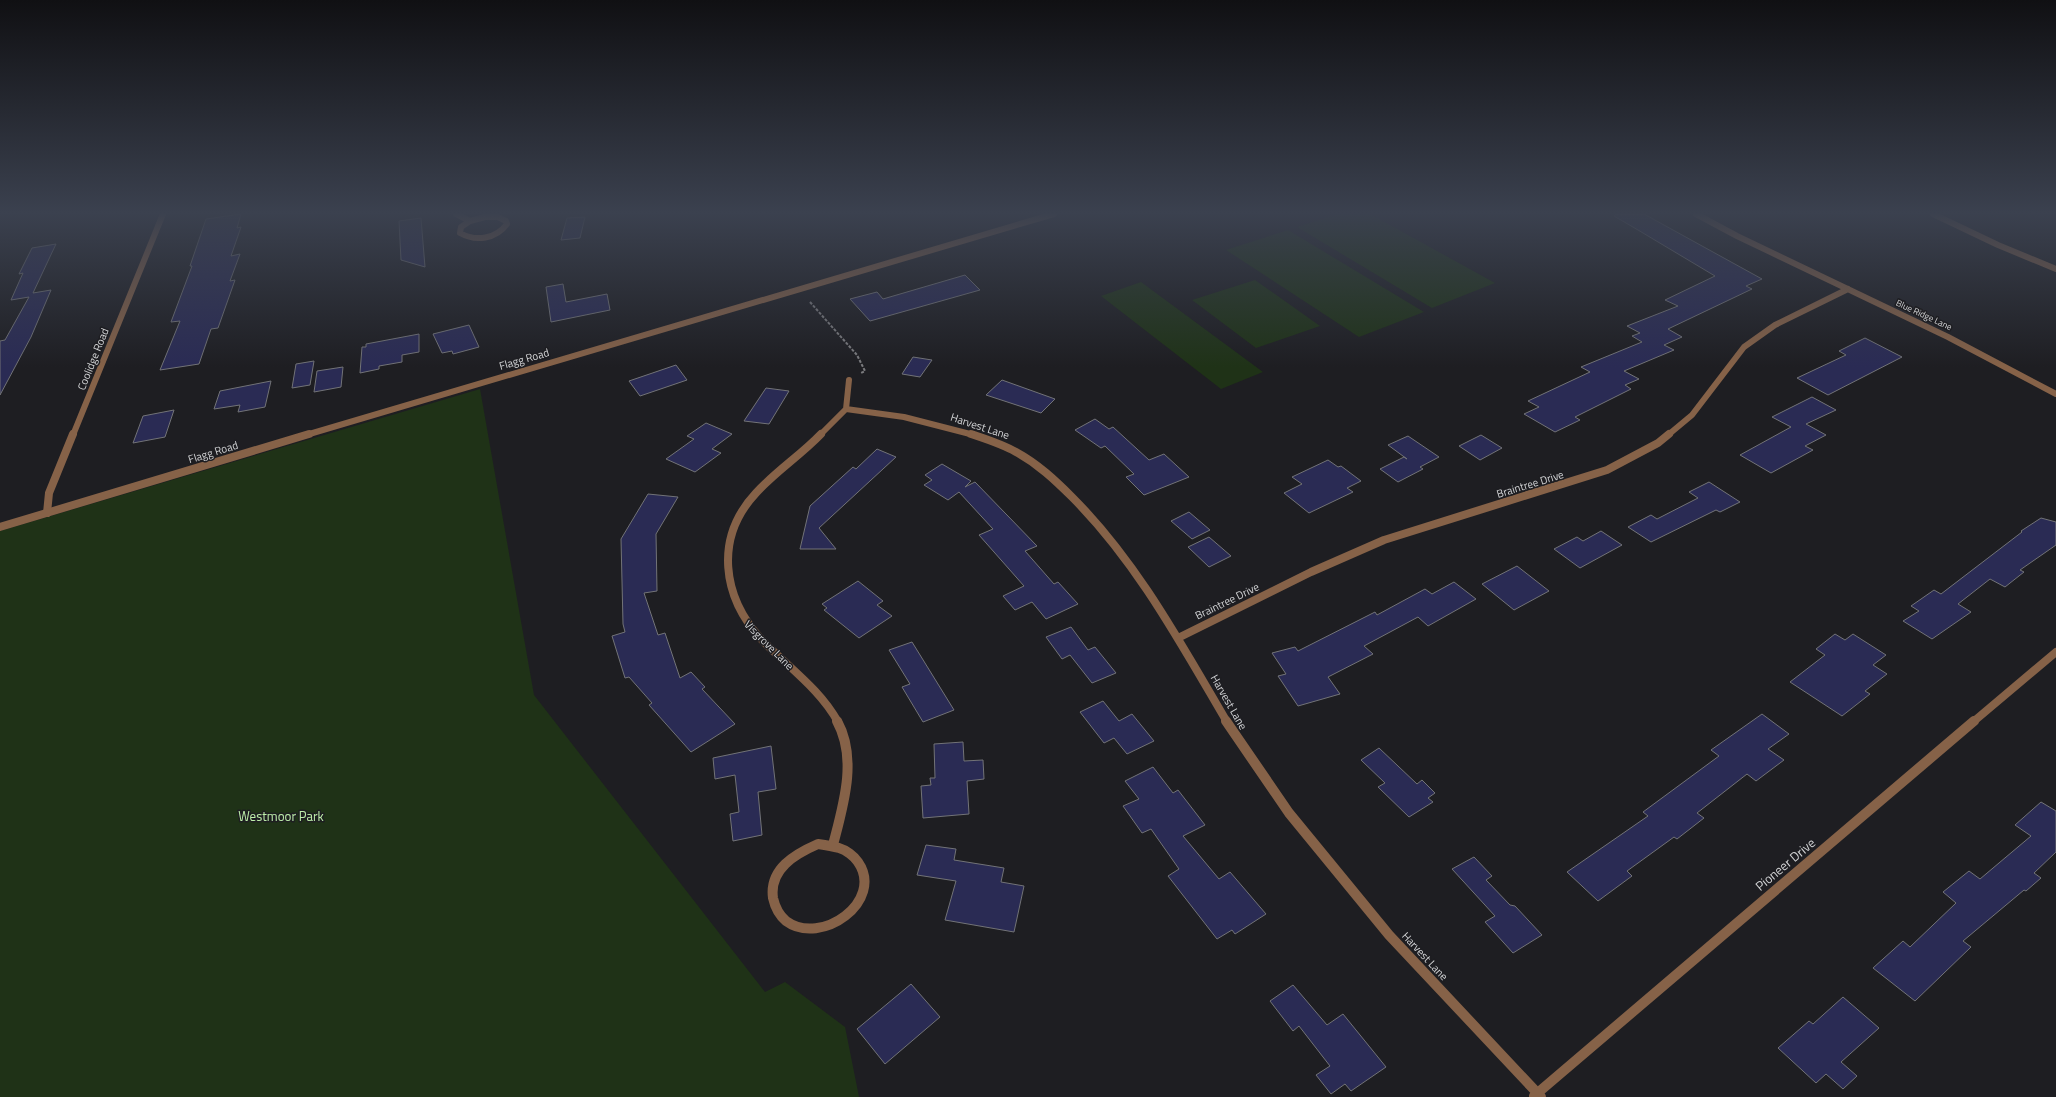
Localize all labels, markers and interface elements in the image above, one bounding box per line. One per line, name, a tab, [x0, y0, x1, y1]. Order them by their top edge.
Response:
street label: Blue Ridge Lane	[1894, 296, 1955, 333]
street label: Coolidge Road	[73, 325, 113, 392]
street label: Flagg Road	[497, 344, 551, 374]
street label: Harvest Lane	[948, 409, 1012, 443]
street label: Flagg Road	[186, 437, 240, 467]
street label: Braintree Drive	[1494, 466, 1566, 502]
street label: Braintree Drive	[1192, 578, 1262, 623]
street label: Visgrove Lane	[741, 617, 798, 674]
street label: Harvest Lane	[1207, 672, 1251, 733]
park label: Westmoor Park	[238, 806, 324, 826]
street label: Pioneer Drive	[1750, 833, 1820, 895]
street label: Harvest Lane	[1398, 928, 1452, 984]

